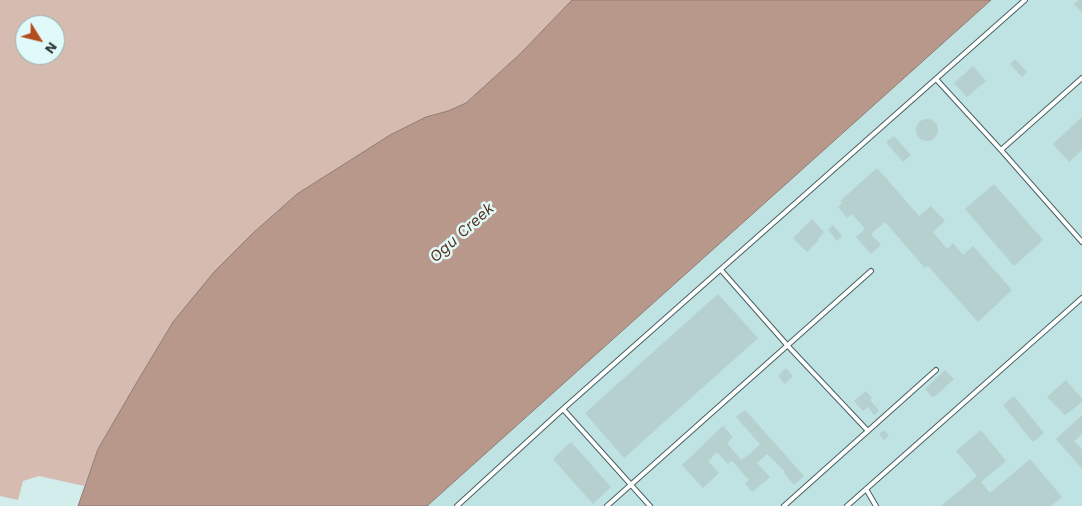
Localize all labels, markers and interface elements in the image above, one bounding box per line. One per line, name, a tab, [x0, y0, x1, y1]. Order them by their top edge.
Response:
north arrow	[15, 15, 65, 65]
text: N	[42, 39, 61, 57]
water label: Ogu Creek	[426, 199, 498, 267]

